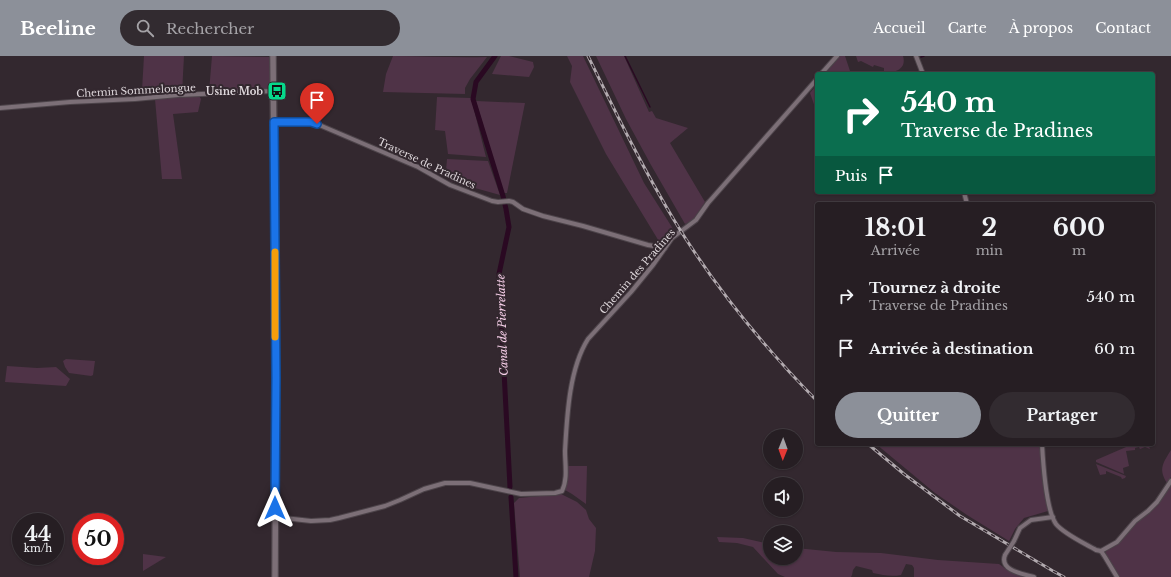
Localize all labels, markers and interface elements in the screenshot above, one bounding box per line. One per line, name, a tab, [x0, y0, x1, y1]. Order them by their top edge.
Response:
search box	[120, 10, 400, 46]
text: Beeline	[20, 17, 96, 40]
icon: search	[134, 17, 156, 39]
text: Rechercher	[166, 19, 254, 38]
text: Accueil	[873, 19, 926, 37]
text: Carte	[948, 19, 987, 37]
text: À propos	[1009, 19, 1073, 37]
text: Contact	[1095, 19, 1151, 37]
bus stop icon: Usine Mob	[266, 80, 288, 102]
street label: Chemin Sommelongue	[76, 81, 196, 100]
pin	[300, 83, 334, 124]
place label: Usine Mob	[206, 85, 263, 98]
text: 540 m	[901, 85, 996, 120]
icon: right	[835, 88, 887, 140]
icon: arrive	[306, 89, 328, 111]
text: Traverse de Pradines	[901, 120, 1093, 142]
street label: Traverse de Pradines	[376, 135, 478, 192]
icon: arrive	[875, 164, 897, 186]
text: Puis	[835, 166, 867, 185]
text: 18:01	[865, 213, 926, 242]
text: 2	[982, 213, 997, 242]
text: 600	[1053, 213, 1105, 242]
street label: Chemin des Pradines	[597, 226, 678, 317]
text: Arrivée	[871, 242, 920, 259]
text: min	[976, 242, 1003, 259]
text: m	[1072, 242, 1086, 259]
water label: Canal de Pierrelatte	[493, 274, 511, 376]
text: Tournez à droite	[869, 278, 1001, 297]
icon: right	[835, 285, 857, 307]
text: 540 m	[1087, 287, 1135, 306]
text: Traverse de Pradines	[869, 297, 1008, 314]
icon: arrive	[835, 337, 857, 359]
text: Arrivée à destination	[869, 339, 1033, 358]
text: 60 m	[1094, 339, 1135, 358]
button: Quitter	[835, 392, 981, 438]
button: Partager	[989, 392, 1135, 438]
north arrow	[763, 429, 803, 469]
map controls	[763, 429, 803, 565]
button: sound	[763, 477, 803, 517]
position arrow	[254, 487, 296, 529]
speed limit sign: 50	[72, 513, 124, 565]
text: 44	[25, 522, 51, 546]
button: layers	[763, 525, 803, 565]
text: km/h	[24, 542, 52, 555]

